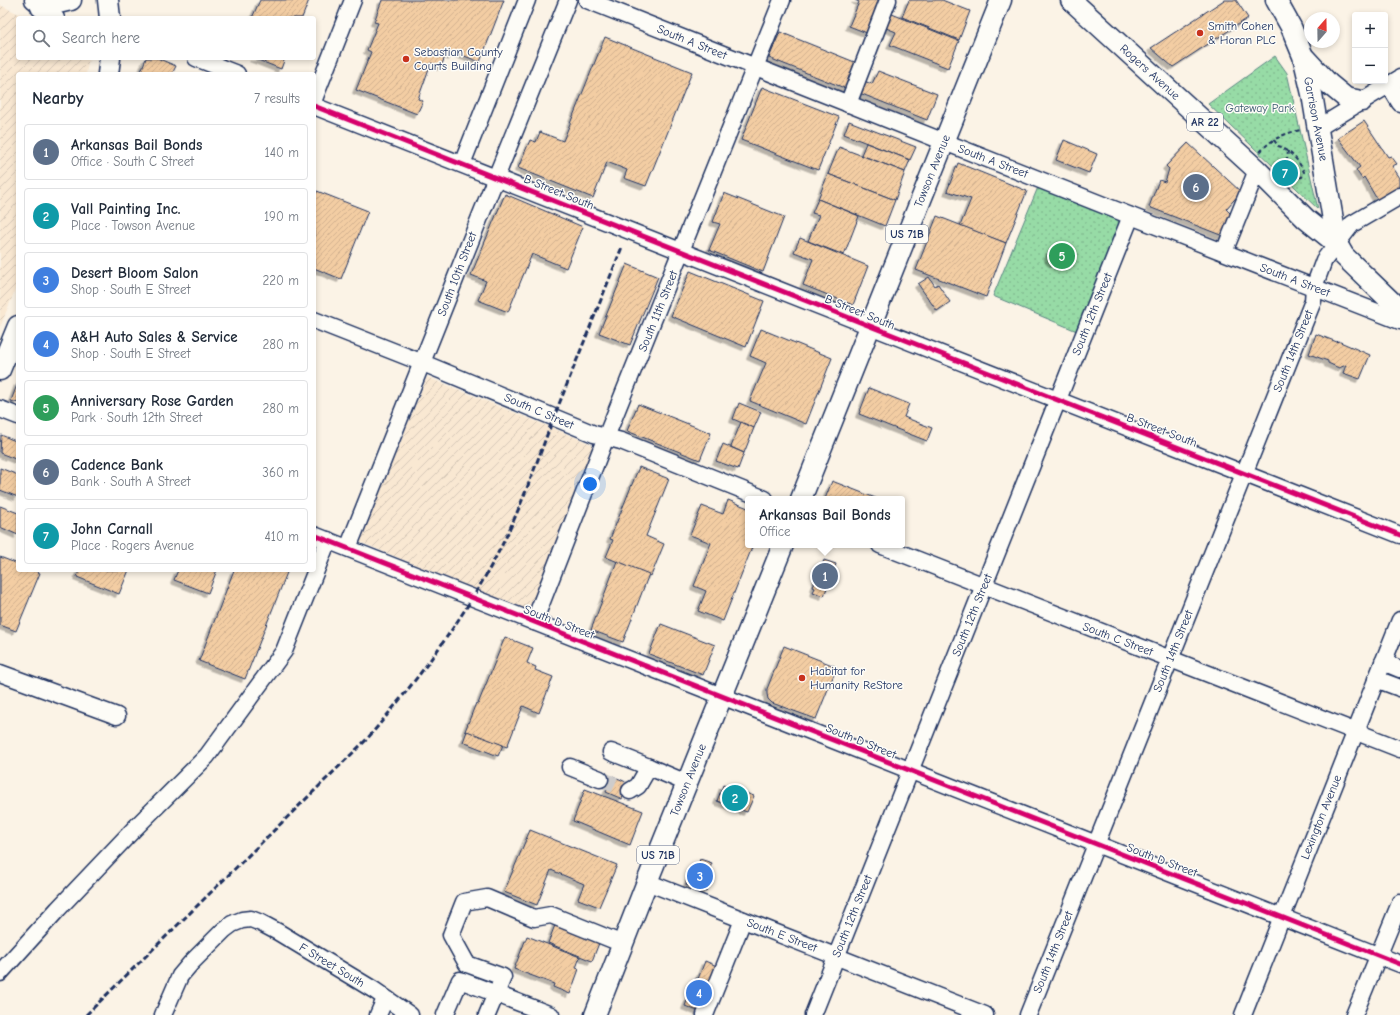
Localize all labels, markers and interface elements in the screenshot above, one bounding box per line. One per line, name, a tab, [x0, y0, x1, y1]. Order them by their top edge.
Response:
north arrow	[1304, 12, 1340, 48]
map controls	[1352, 12, 1388, 84]
button: +	[1352, 12, 1388, 48]
search box	[16, 16, 316, 60]
place label: Smith Cohen & Horan PLC	[1208, 19, 1276, 47]
street label: South A Street	[655, 22, 729, 63]
icon: search	[30, 27, 52, 49]
marker: Smith Cohen & Horan PLC	[1195, 28, 1205, 38]
text: Search here	[62, 29, 140, 47]
street label: Rogers Avenue	[1117, 41, 1183, 103]
place label: Sebastian County Courts Building	[414, 45, 503, 73]
button: −	[1352, 48, 1388, 84]
marker: Sebastian County Courts Building	[401, 54, 411, 64]
street label: Garrison Avenue	[1301, 76, 1331, 162]
text: Nearby	[32, 89, 83, 108]
text: 7 results	[254, 91, 300, 106]
park label: Gateway Park	[1225, 101, 1295, 115]
road number: AR 22	[1187, 113, 1223, 131]
street label: Towson Avenue	[911, 133, 953, 209]
text: Arkansas Bail Bonds	[71, 136, 202, 154]
street label: South A Street	[956, 141, 1031, 181]
text: 1	[43, 145, 49, 160]
text: 140 m	[265, 145, 299, 160]
text: Office · South C Street	[71, 154, 194, 169]
pin: 7	[1272, 158, 1298, 188]
street label: B Street South	[522, 172, 596, 212]
pin: 6	[1183, 172, 1209, 202]
text: Vall Painting Inc.	[71, 200, 180, 218]
text: 2	[43, 209, 49, 224]
text: 190 m	[264, 209, 299, 224]
text: Place · Towson Avenue	[71, 218, 195, 233]
road number: US 71B	[886, 225, 928, 243]
street label: South 10th Street	[435, 229, 480, 318]
pin: 5	[1049, 241, 1075, 271]
street label: South A Street	[1258, 260, 1333, 300]
text: Desert Bloom Salon	[71, 264, 199, 282]
street label: South 11th Street	[635, 268, 681, 354]
street label: South 12th Street	[1069, 270, 1115, 357]
text: 3	[43, 273, 49, 288]
text: 220 m	[262, 273, 299, 288]
text: Shop · South E Street	[71, 282, 190, 297]
street label: B Street South	[823, 292, 897, 332]
street label: South 14th Street	[1270, 307, 1316, 394]
text: A&H Auto Sales & Service	[71, 328, 238, 346]
text: 4	[43, 337, 49, 352]
text: 280 m	[262, 337, 299, 352]
text: Shop · South E Street	[71, 346, 190, 361]
street label: South C Street	[502, 390, 576, 432]
text: Anniversary Rose Garden	[71, 392, 234, 410]
text: 5	[43, 401, 49, 416]
text: 280 m	[262, 401, 299, 416]
text: Park · South 12th Street	[71, 410, 202, 425]
street label: B Street South	[1125, 410, 1199, 450]
text: Cadence Bank	[71, 456, 163, 474]
text: 6	[43, 465, 49, 480]
text: 360 m	[262, 465, 299, 480]
text: Bank · South A Street	[71, 474, 190, 489]
your location	[580, 474, 600, 494]
popup	[745, 496, 905, 548]
text: Arkansas Bail Bonds	[759, 506, 891, 524]
text: John Carnall	[71, 520, 153, 538]
text: Office	[759, 524, 791, 539]
text: 7	[43, 529, 49, 544]
text: 410 m	[265, 529, 299, 544]
text: Place · Rogers Avenue	[71, 538, 194, 553]
pin: 1	[812, 561, 838, 591]
street label: South 12th Street	[949, 571, 995, 658]
street label: South D Street	[522, 602, 597, 642]
street label: South 14th Street	[1150, 607, 1196, 694]
street label: South C Street	[1081, 619, 1156, 659]
place label: Habitat for Humanity ReStore	[810, 664, 903, 692]
marker: Habitat for Humanity ReStore	[797, 673, 807, 683]
street label: South D Street	[824, 721, 899, 762]
street label: Towson Avenue	[667, 742, 709, 818]
street label: Lexington Avenue	[1298, 773, 1344, 861]
pin: 2	[722, 783, 748, 813]
street label: South D Street	[1125, 840, 1200, 880]
road number: US 71B	[637, 846, 679, 864]
pin: 3	[687, 861, 713, 891]
street label: South 12th Street	[829, 872, 875, 959]
street label: South 14th Street	[1030, 908, 1076, 995]
street label: South E Street	[745, 915, 820, 955]
street label: F Street South	[297, 940, 367, 990]
pin: 4	[686, 978, 712, 1008]

